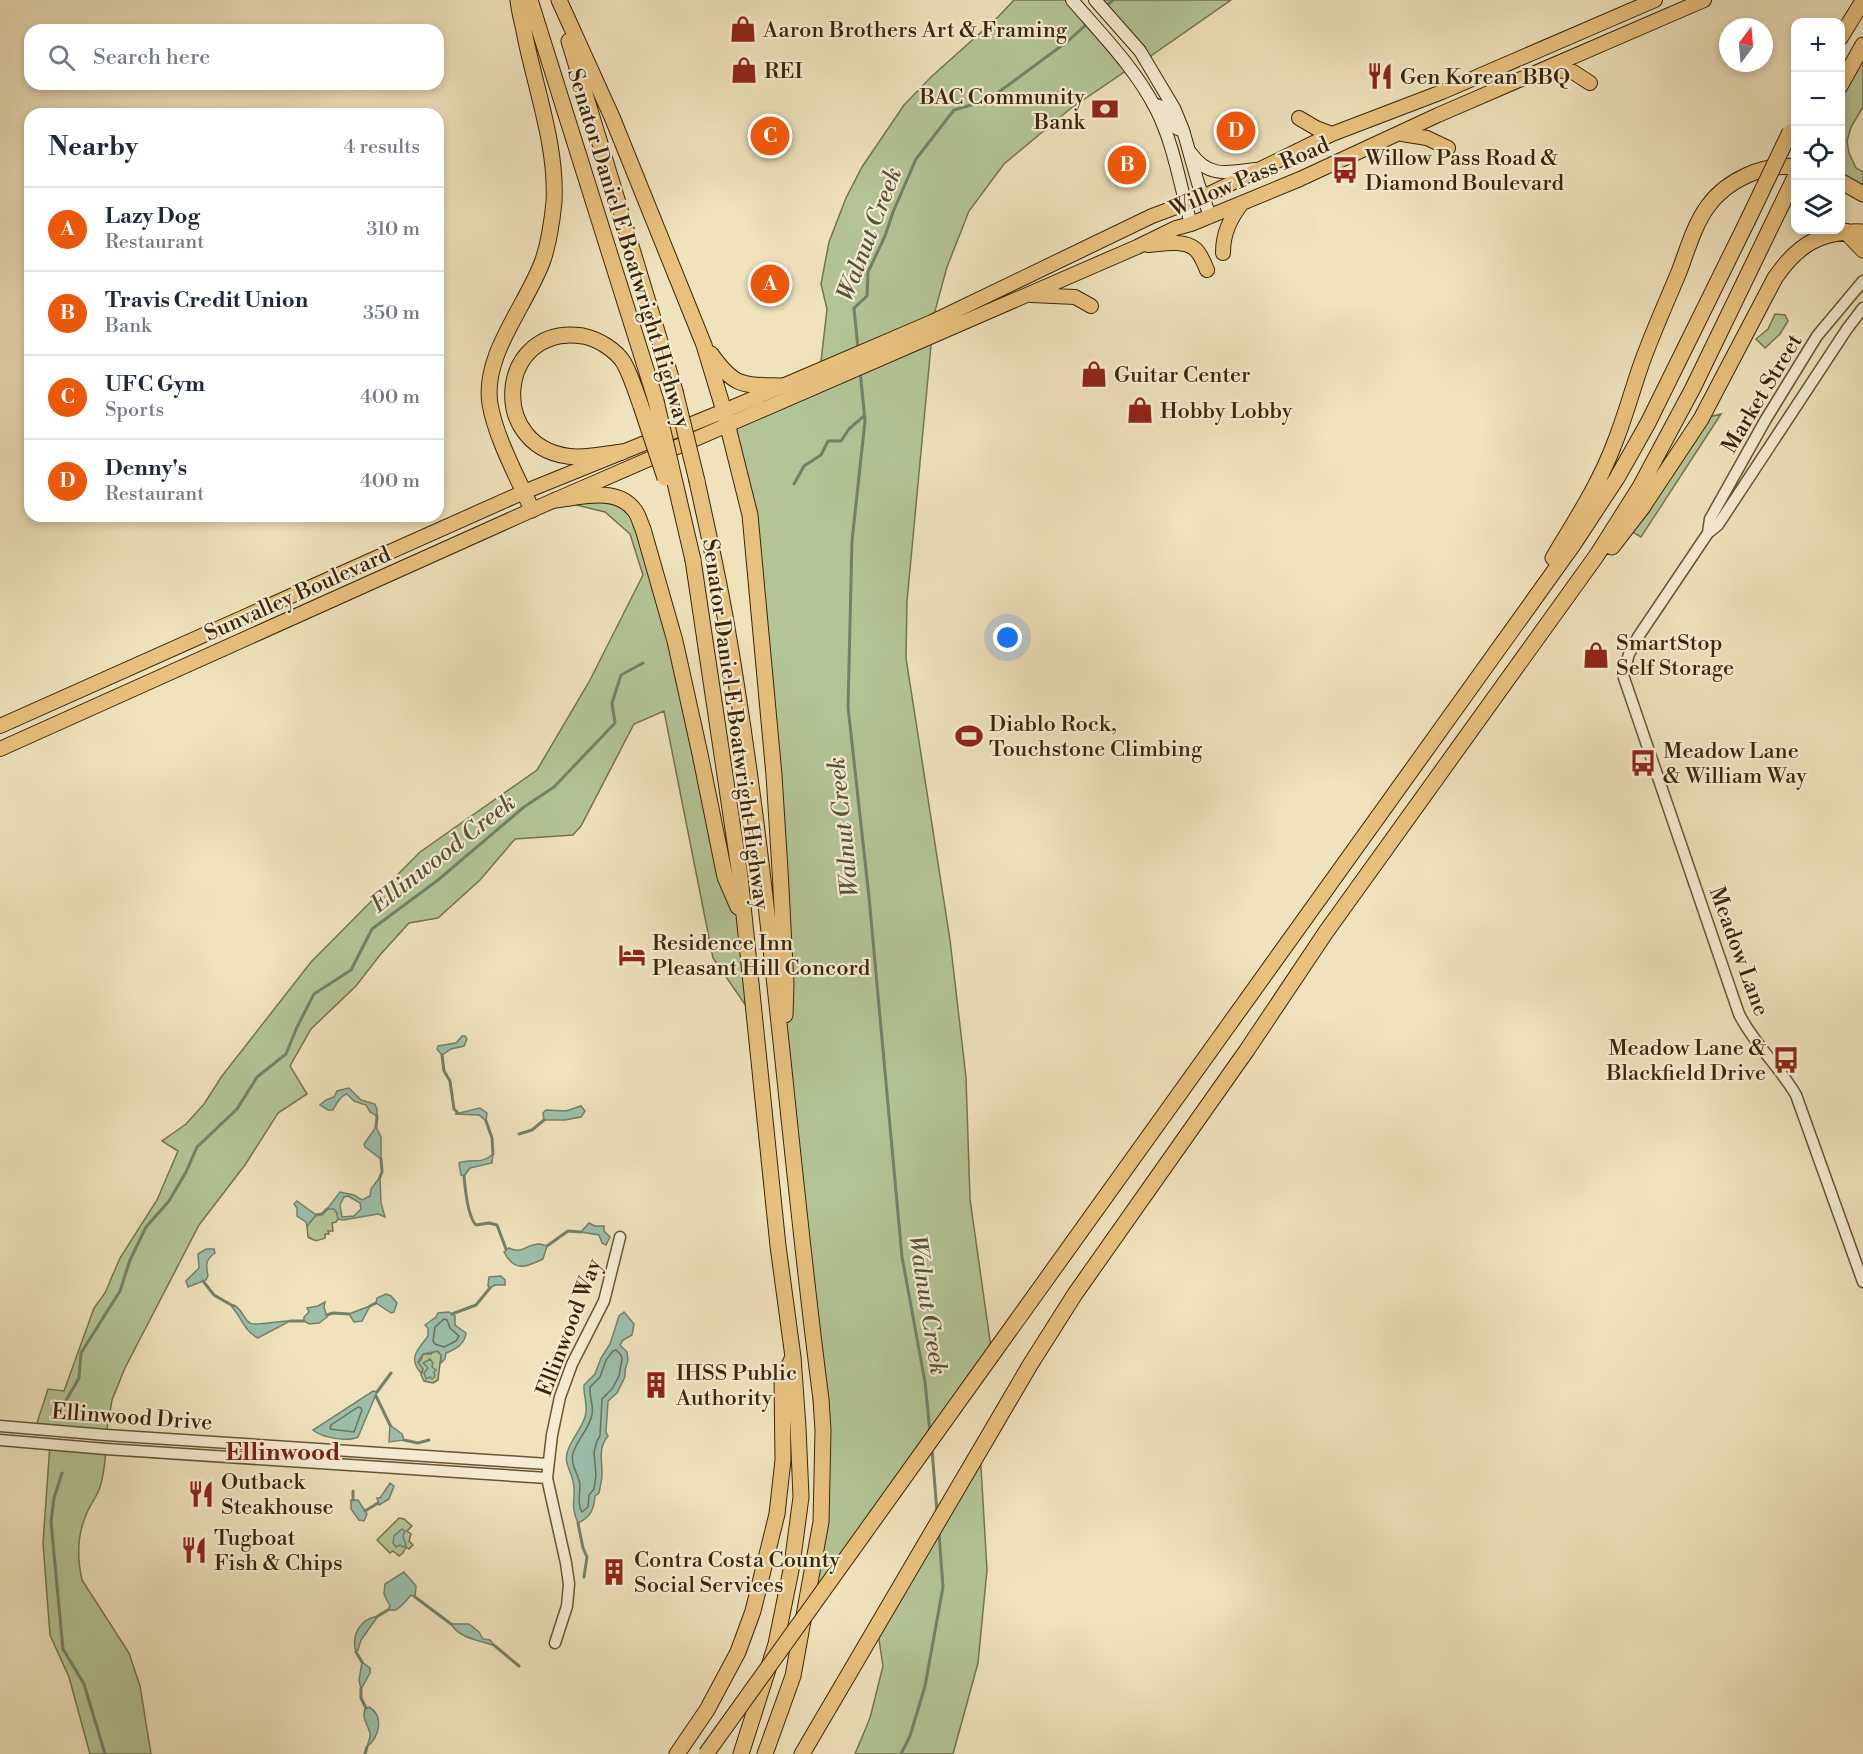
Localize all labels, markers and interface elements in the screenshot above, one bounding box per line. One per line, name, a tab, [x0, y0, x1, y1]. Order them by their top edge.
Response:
shop icon: Aaron Brothers Art & Framing	[728, 14, 758, 44]
place label: Aaron Brothers Art & Framing	[762, 17, 1068, 44]
north arrow	[1719, 18, 1773, 72]
map controls	[1791, 18, 1845, 234]
button: +	[1791, 18, 1845, 72]
search box	[24, 24, 444, 90]
icon: search	[45, 41, 78, 74]
text: Search here	[93, 44, 210, 71]
shop icon: REI	[729, 55, 759, 85]
place label: REI	[764, 58, 803, 85]
restaurant icon: Gen Korean BBQ	[1365, 61, 1395, 91]
place label: Gen Korean BBQ	[1400, 64, 1570, 91]
street label: Senator Daniel E Boatwright Highway	[561, 65, 696, 432]
button: −	[1791, 72, 1845, 126]
place label: BAC Community Bank	[918, 84, 1087, 136]
bank icon: BAC Community Bank	[1090, 94, 1120, 124]
pin: D	[1216, 108, 1256, 154]
pin: C	[750, 114, 790, 158]
button: locate	[1791, 126, 1845, 180]
text: Nearby	[48, 131, 138, 163]
street label: Willow Pass Road	[1165, 131, 1334, 224]
text: 4 results	[343, 135, 420, 160]
pin: B	[1108, 142, 1146, 188]
place label: Willow Pass Road & Diamond Boulevard	[1364, 145, 1564, 197]
bus stop icon: Willow Pass Road & Diamond Boulevard	[1330, 155, 1360, 185]
water label: Walnut Creek	[831, 163, 909, 305]
button: layers	[1791, 180, 1845, 234]
text: Lazy Dog	[105, 203, 200, 230]
text: A	[60, 217, 75, 242]
text: 310 m	[367, 217, 420, 242]
text: Restaurant	[105, 230, 204, 255]
pin: A	[750, 262, 790, 306]
text: Travis Credit Union	[105, 287, 308, 314]
text: B	[60, 301, 75, 326]
text: 350 m	[363, 301, 420, 326]
text: Bank	[105, 314, 152, 339]
street label: Market Street	[1716, 329, 1809, 458]
shop icon: Guitar Center	[1079, 359, 1109, 389]
place label: Guitar Center	[1114, 362, 1251, 389]
text: UFC Gym	[105, 371, 205, 398]
text: C	[60, 385, 75, 410]
text: 400 m	[360, 385, 420, 410]
shop icon: Hobby Lobby	[1125, 395, 1155, 425]
text: Sports	[105, 398, 164, 423]
place label: Hobby Lobby	[1160, 398, 1293, 425]
text: Denny's	[105, 455, 187, 482]
text: D	[60, 469, 75, 494]
text: 400 m	[360, 469, 420, 494]
text: Restaurant	[105, 482, 204, 507]
street label: Senator Daniel E Boatwright Highway	[696, 537, 775, 912]
street label: Sunvalley Boulevard	[200, 541, 395, 648]
your location	[993, 623, 1022, 652]
place label: SmartStop Self Storage	[1616, 630, 1734, 682]
shop icon: SmartStop Self Storage	[1581, 640, 1611, 670]
place label: Diablo Rock, Touchstone Climbing	[989, 711, 1203, 763]
sports icon: Diablo Rock, Touchstone Climbing	[954, 721, 984, 751]
place label: Meadow Lane & William Way	[1663, 738, 1807, 790]
bus stop icon: Meadow Lane & William Way	[1628, 748, 1658, 778]
water label: Walnut Creek	[822, 755, 866, 898]
water label: Ellinwood Creek	[364, 788, 522, 920]
street label: Meadow Lane	[1703, 883, 1774, 1020]
place label: Residence Inn Pleasant Hill Concord	[652, 930, 871, 982]
hotel icon: Residence Inn Pleasant Hill Concord	[617, 940, 647, 970]
place label: Meadow Lane & Blackfield Drive	[1605, 1035, 1766, 1087]
bus stop icon: Meadow Lane & Blackfield Drive	[1771, 1045, 1801, 1075]
water label: Walnut Creek	[901, 1233, 953, 1377]
street label: Ellinwood Way	[531, 1255, 608, 1400]
place label: IHSS Public Authority	[675, 1360, 797, 1412]
building icon: IHSS Public Authority	[641, 1370, 671, 1400]
street label: Ellinwood Drive	[51, 1398, 213, 1437]
district label: Ellinwood	[226, 1438, 340, 1468]
place label: Outback Steakhouse	[221, 1469, 334, 1521]
restaurant icon: Outback Steakhouse	[186, 1479, 216, 1509]
place label: Tugboat Fish & Chips	[214, 1525, 343, 1577]
restaurant icon: Tugboat Fish & Chips	[179, 1535, 209, 1565]
place label: Contra Costa County Social Services	[634, 1547, 840, 1599]
building icon: Contra Costa County Social Services	[599, 1557, 629, 1587]

